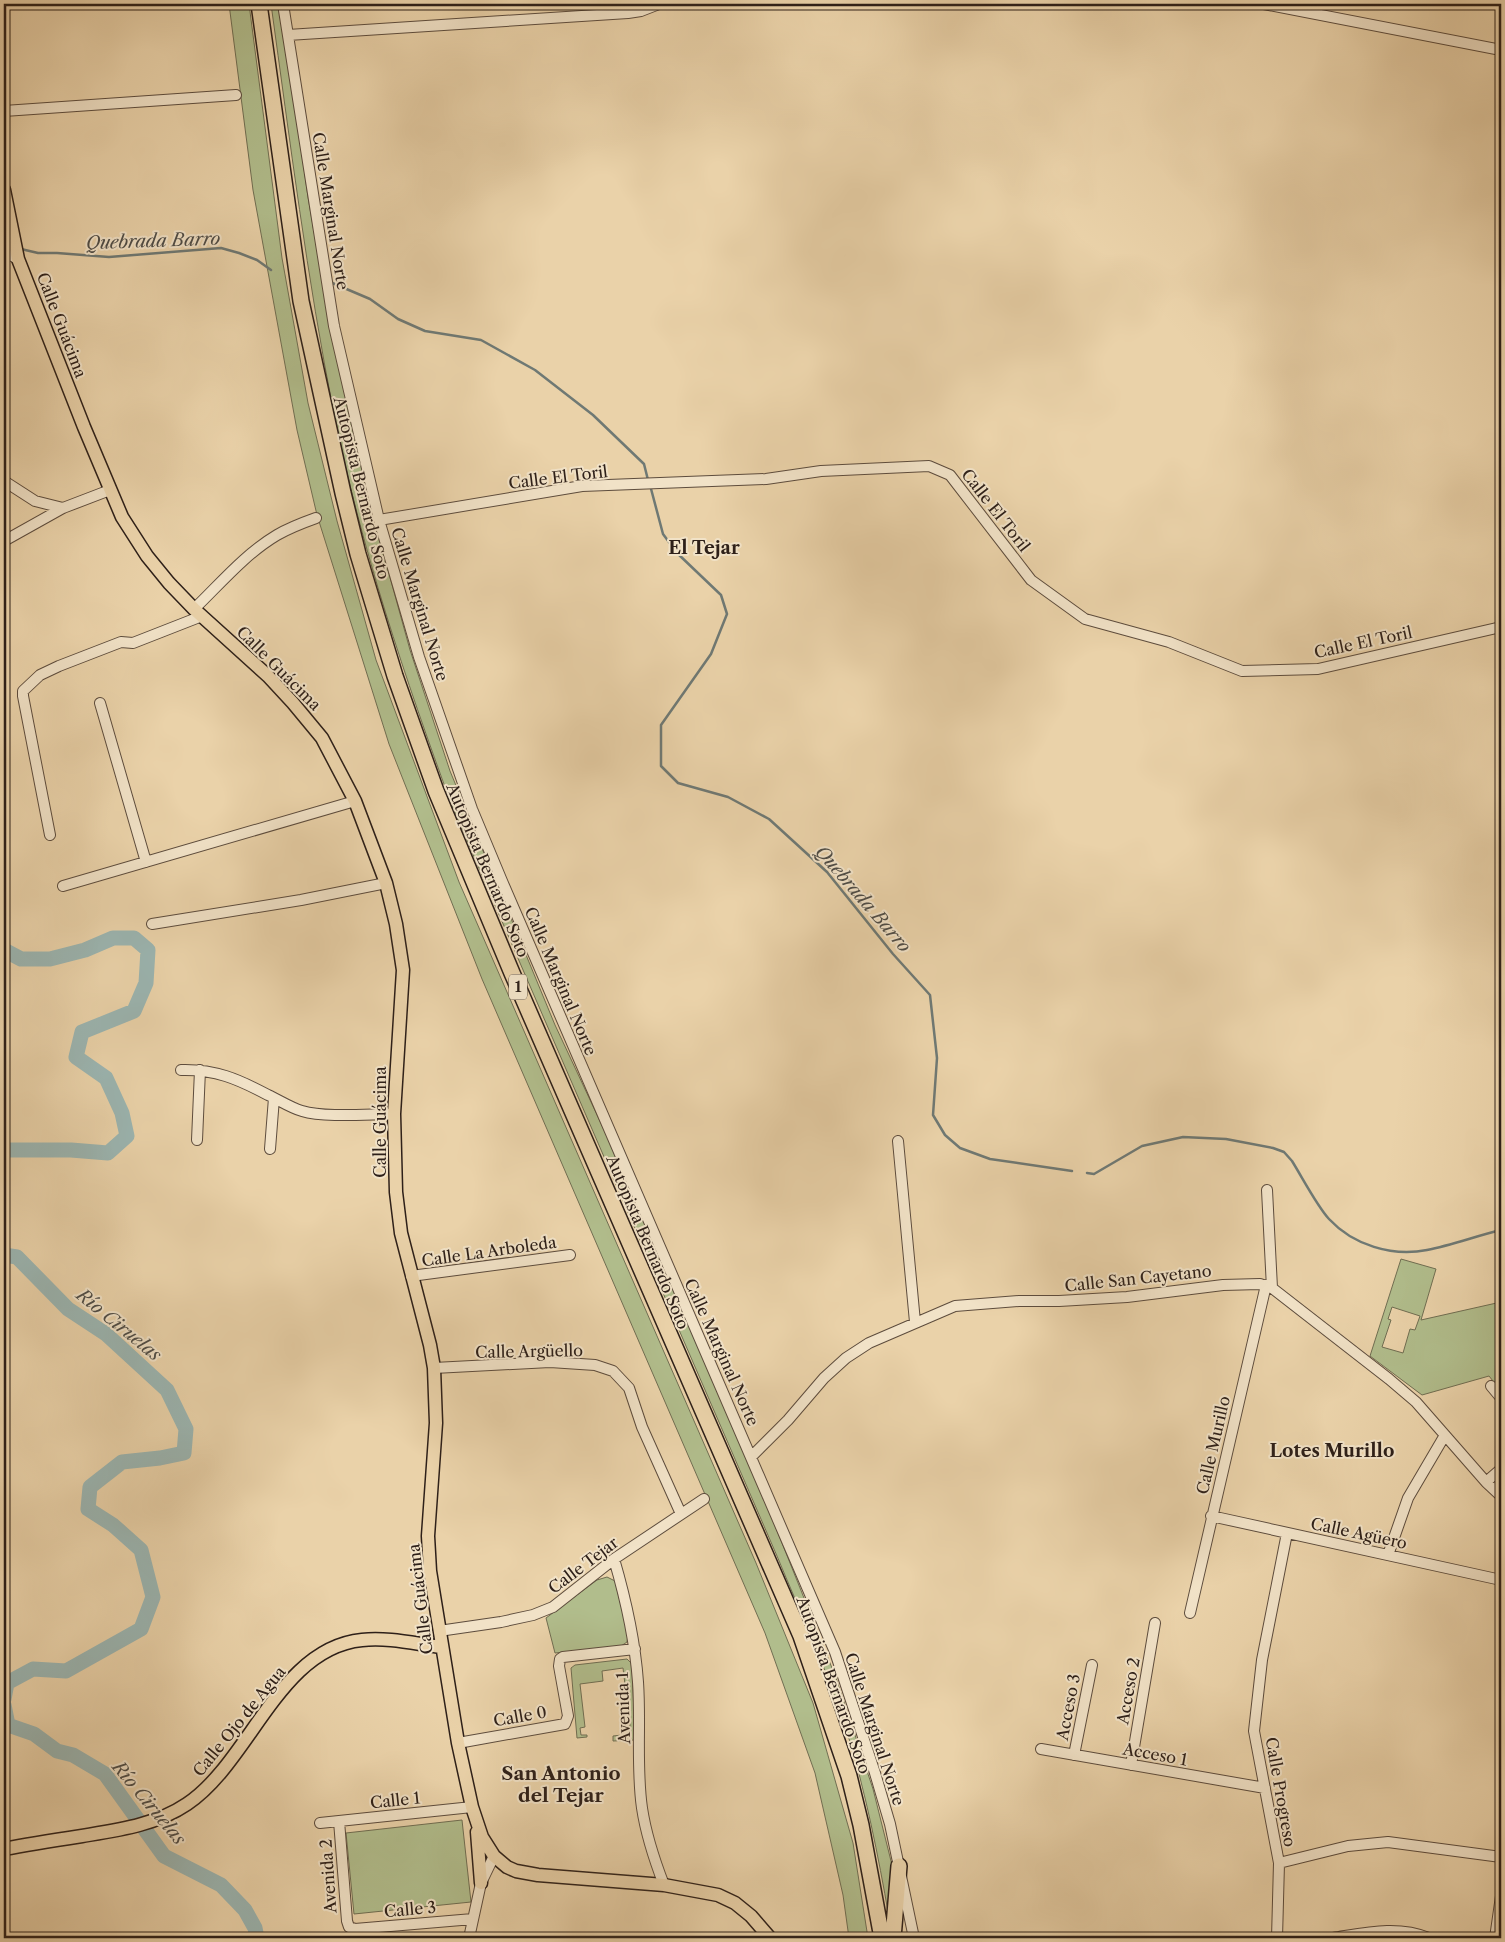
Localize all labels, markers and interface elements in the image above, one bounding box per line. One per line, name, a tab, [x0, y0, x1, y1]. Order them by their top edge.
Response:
street label: Calle Marginal Norte	[309, 131, 353, 291]
water label: Quebrada Barro	[85, 228, 221, 254]
street label: Calle Guácima	[33, 269, 91, 381]
street label: Autopista Bernardo Soto	[329, 394, 394, 581]
street label: Calle El Toril	[507, 461, 609, 493]
street label: Calle El Toril	[957, 465, 1035, 556]
street label: Calle Marginal Norte	[387, 525, 453, 683]
district label: El Tejar	[668, 537, 740, 559]
street label: Calle Guácima	[233, 622, 326, 715]
street label: Calle El Toril	[1312, 622, 1414, 662]
street label: Autopista Bernardo Soto	[442, 779, 534, 960]
water label: Quebrada Barro	[811, 841, 915, 957]
street label: Calle Marginal Norte	[521, 904, 601, 1058]
road number: 1	[509, 974, 527, 1000]
street label: Calle Guácima	[370, 1066, 390, 1178]
street label: Autopista Bernardo Soto	[602, 1151, 694, 1332]
street label: Calle La Arboleda	[420, 1232, 558, 1270]
street label: Calle San Cayetano	[1064, 1260, 1213, 1296]
street label: Calle Marginal Norte	[680, 1275, 764, 1429]
water label: Río Ciruelas	[71, 1283, 166, 1366]
street label: Calle Argüello	[475, 1340, 583, 1362]
street label: Calle Murillo	[1192, 1394, 1234, 1496]
district label: Lotes Murillo	[1270, 1440, 1394, 1462]
street label: Calle Agüero	[1309, 1513, 1409, 1553]
street label: Calle Tejar	[544, 1532, 622, 1598]
street label: Calle Guácima	[403, 1542, 437, 1655]
street label: Autopista Bernardo Soto	[792, 1593, 875, 1777]
street label: Calle Marginal Norte	[841, 1650, 909, 1808]
street label: Acceso 2	[1112, 1656, 1144, 1727]
street label: Calle Ojo de Agua	[188, 1661, 290, 1780]
street label: Avenida 1	[612, 1671, 634, 1745]
street label: Acceso 3	[1052, 1672, 1084, 1743]
street label: Calle 0	[492, 1701, 548, 1731]
street label: Calle Progreso	[1262, 1736, 1301, 1849]
street label: Acceso 1	[1120, 1738, 1189, 1770]
water label: Río Ciruelas	[106, 1755, 191, 1849]
district label: San Antonio del Tejar	[501, 1762, 621, 1807]
street label: Calle 1	[369, 1787, 421, 1813]
street label: Avenida 2	[315, 1838, 341, 1915]
street label: Calle 3	[383, 1897, 437, 1921]

